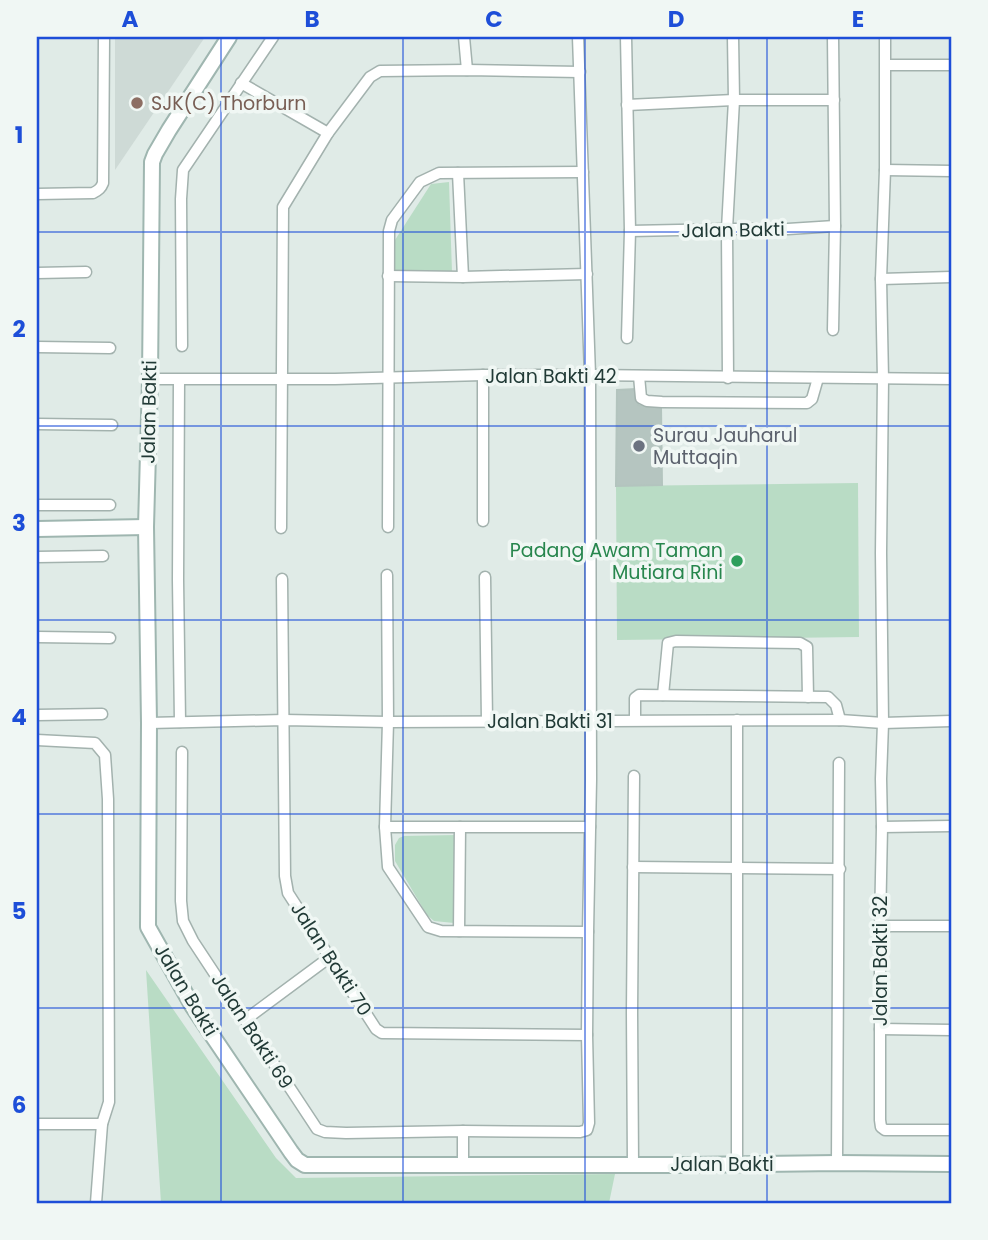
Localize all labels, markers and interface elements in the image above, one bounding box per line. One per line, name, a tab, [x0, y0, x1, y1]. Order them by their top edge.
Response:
text: A	[122, 3, 139, 35]
text: B	[304, 3, 320, 35]
text: C	[485, 3, 503, 35]
text: D	[668, 3, 684, 35]
text: E	[852, 3, 864, 35]
place label: SJK(C) Thorburn	[151, 90, 307, 117]
marker: SJK(C) Thorburn	[129, 95, 145, 111]
text: 1	[15, 119, 23, 151]
street label: Jalan Bakti	[681, 216, 785, 244]
text: 2	[12, 313, 26, 345]
street label: Jalan Bakti	[135, 360, 163, 464]
street label: Jalan Bakti 42	[485, 363, 617, 390]
place label: Surau Jauharul Muttaqin	[653, 422, 797, 471]
marker: Surau Jauharul Muttaqin	[631, 438, 647, 454]
text: 3	[12, 507, 26, 539]
place label: Padang Awam Taman Mutiara Rini	[510, 537, 723, 586]
marker: Padang Awam Taman Mutiara Rini	[729, 553, 745, 569]
text: 4	[11, 701, 27, 733]
street label: Jalan Bakti 31	[487, 708, 613, 735]
text: 5	[12, 895, 26, 927]
street label: Jalan Bakti 32	[867, 896, 894, 1026]
street label: Jalan Bakti 70	[284, 897, 378, 1021]
street label: Jalan Bakti	[148, 939, 224, 1041]
street label: Jalan Bakti 69	[205, 968, 299, 1094]
text: 6	[12, 1089, 26, 1121]
street label: Jalan Bakti	[670, 1151, 774, 1178]

